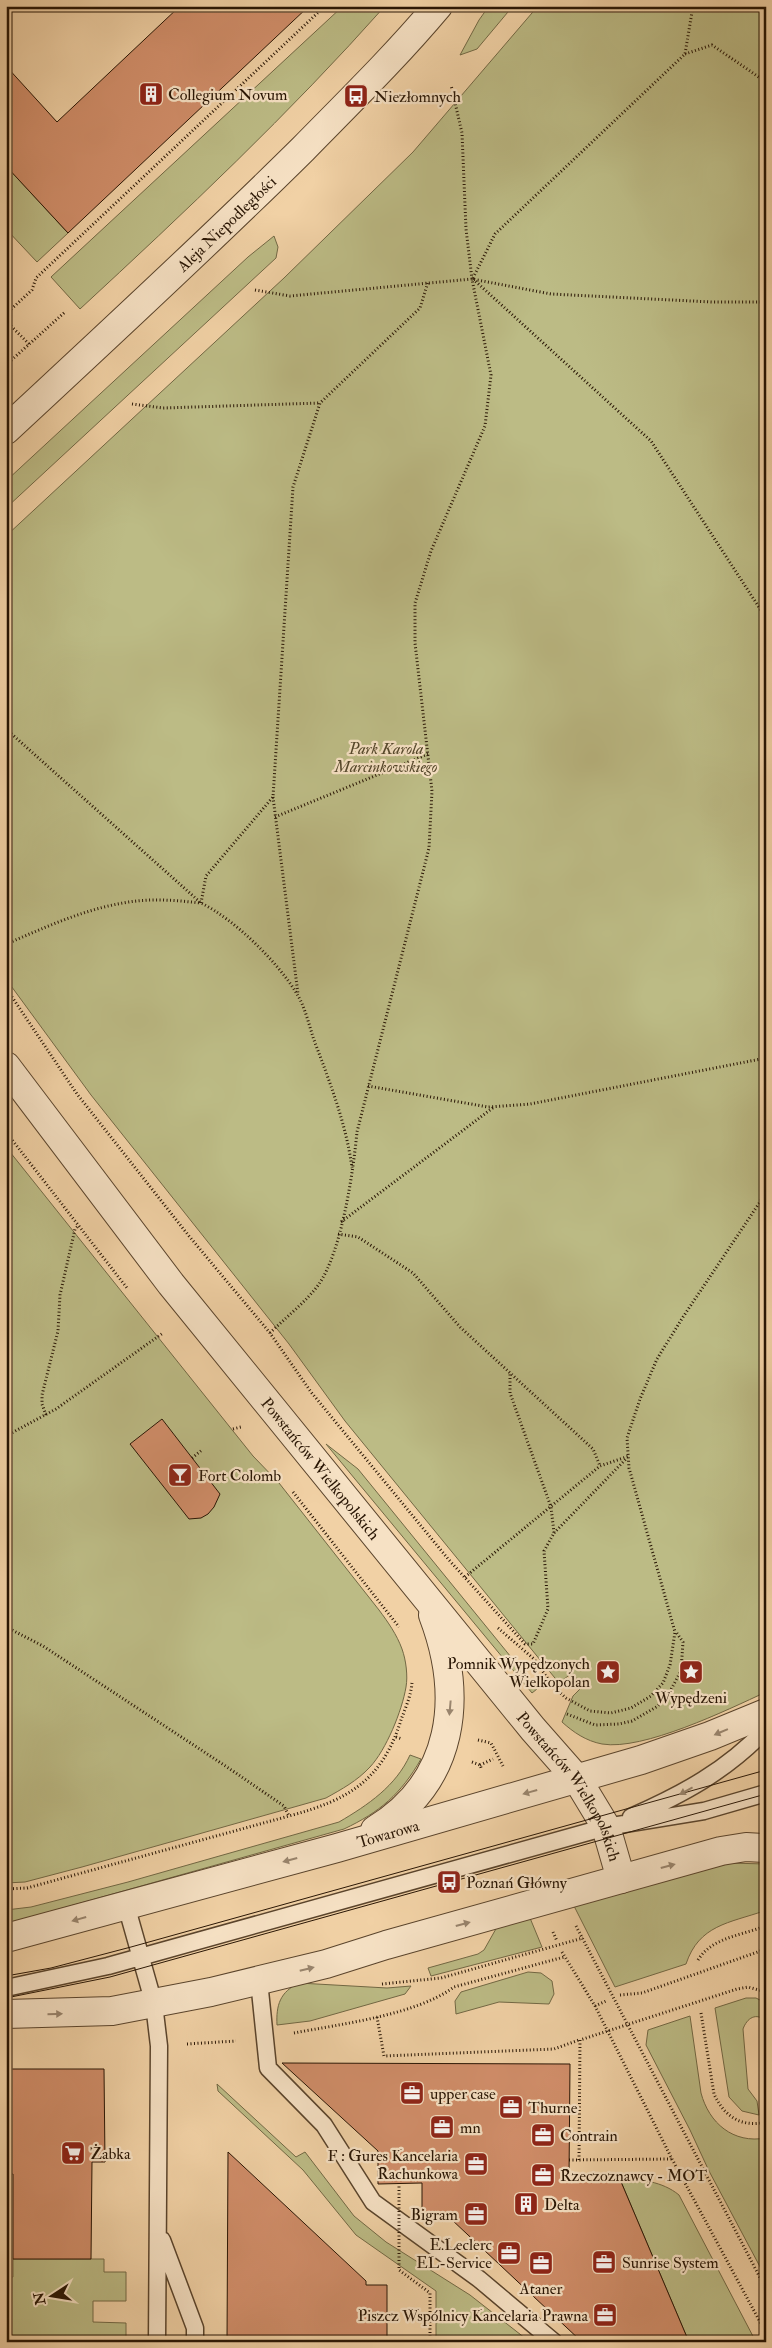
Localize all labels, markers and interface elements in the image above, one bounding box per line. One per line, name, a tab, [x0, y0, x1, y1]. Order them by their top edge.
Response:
building icon: Collegium Novum	[138, 81, 164, 107]
bus stop icon: Niezłomnych	[343, 83, 369, 109]
place label: Collegium Novum	[168, 85, 288, 105]
place label: Niezłomnych	[374, 87, 461, 107]
street label: Aleja Niepodległości	[172, 172, 281, 277]
park label: Park Karola Marcinkowskiego	[334, 739, 438, 777]
street label: Powstańców Wielkopolskich	[256, 1394, 384, 1545]
bar icon: Fort Colomb	[167, 1462, 193, 1488]
place label: Fort Colomb	[198, 1466, 281, 1486]
place label: Pomnik Wypędzonych Wielkopolan	[447, 1654, 591, 1693]
place icon: Pomnik Wypędzonych Wielkopolan	[595, 1659, 621, 1685]
place icon: Wypędzeni	[678, 1659, 704, 1685]
place label: Wypędzeni	[654, 1688, 727, 1709]
one-way arrow	[446, 1700, 454, 1716]
street label: Powstańców Wielkopolskich	[512, 1708, 625, 1864]
one-way arrow	[714, 1728, 728, 1736]
one-way arrow	[679, 1787, 693, 1795]
one-way arrow	[522, 1788, 537, 1796]
street label: Towarowa	[355, 1816, 422, 1853]
one-way arrow	[283, 1856, 298, 1864]
one-way arrow	[660, 1861, 675, 1869]
bus stop icon: Poznań Główny	[436, 1869, 462, 1895]
place label: Poznań Główny	[466, 1873, 568, 1893]
one-way arrow	[72, 1915, 87, 1923]
one-way arrow	[455, 1919, 470, 1927]
one-way arrow	[299, 1965, 314, 1973]
one-way arrow	[47, 2010, 63, 2018]
office icon: upper case	[399, 2080, 425, 2106]
place label: upper case	[430, 2084, 496, 2105]
office icon: Thurne	[498, 2094, 524, 2120]
place label: Thurne	[528, 2098, 578, 2118]
office icon: mn	[429, 2114, 455, 2140]
place label: mn	[460, 2118, 481, 2138]
office icon: Contrain	[530, 2122, 556, 2148]
place label: Contrain	[560, 2126, 618, 2146]
supermarket icon: Żabka	[60, 2140, 86, 2166]
place label: Żabka	[90, 2143, 131, 2164]
place label: F : Gures Kancelaria Rachunkowa	[328, 2146, 458, 2184]
office icon: F : Gures Kancelaria Rachunkowa	[463, 2151, 489, 2177]
office icon: Rzeczoznawcy - MOT	[530, 2162, 556, 2188]
place label: Rzeczoznawcy - MOT	[560, 2166, 707, 2186]
building icon: Delta	[513, 2191, 539, 2217]
place label: Delta	[544, 2195, 580, 2215]
office icon: Bigram	[463, 2201, 489, 2227]
place label: Bigram	[411, 2205, 459, 2225]
place label: E.Leclerc EL-Service	[416, 2235, 493, 2273]
office icon: E.Leclerc EL-Service	[496, 2240, 522, 2266]
office icon: Sunrise System	[591, 2249, 617, 2275]
office icon: Ataner	[528, 2250, 554, 2276]
place label: Sunrise System	[622, 2253, 719, 2273]
north arrow	[28, 2270, 78, 2320]
place label: Ataner	[519, 2279, 562, 2299]
text: N	[30, 2290, 50, 2307]
office icon: Piszcz Wspólnicy Kancelaria Prawna	[592, 2302, 618, 2328]
place label: Piszcz Wspólnicy Kancelaria Prawna	[358, 2306, 588, 2327]

